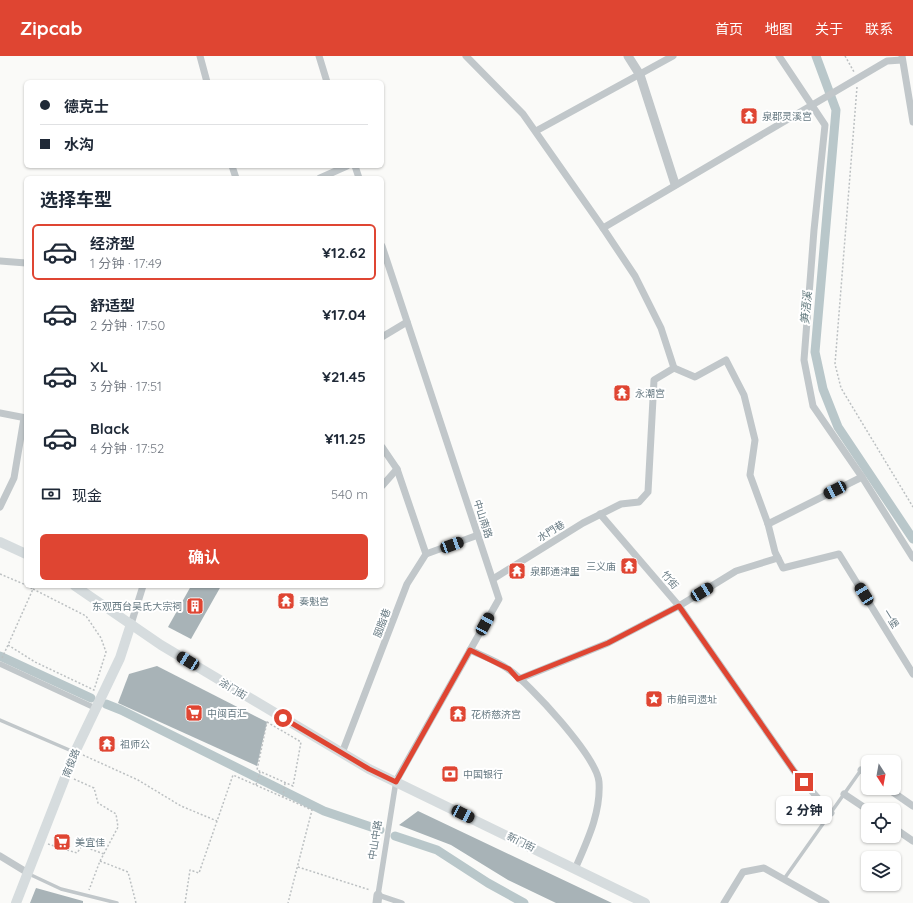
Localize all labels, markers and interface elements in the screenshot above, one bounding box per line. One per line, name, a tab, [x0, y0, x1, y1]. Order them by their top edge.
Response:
text: Zipcab	[20, 16, 82, 40]
text: 首页	[715, 20, 743, 38]
text: 地图	[765, 20, 793, 38]
text: 关于	[815, 20, 843, 38]
text: 联系	[865, 20, 893, 38]
text: 德克士	[64, 97, 109, 116]
temple icon: 泉郡灵溪宫	[739, 106, 759, 126]
place label: 泉郡灵溪宫	[762, 110, 812, 123]
text: 水沟	[64, 135, 94, 154]
text: 选择车型	[40, 188, 112, 211]
icon: car	[42, 234, 78, 270]
text: 经济型	[90, 234, 135, 253]
text: ¥12.62	[322, 243, 366, 262]
text: 1 分钟 · 17:49	[90, 255, 162, 271]
water label: 笋浯溪	[798, 290, 814, 325]
icon: car	[42, 296, 78, 332]
text: 舒适型	[90, 296, 135, 315]
text: ¥17.04	[322, 305, 366, 324]
text: 2 分钟 · 17:50	[90, 317, 165, 333]
text: XL	[90, 357, 108, 376]
icon: car	[42, 358, 78, 394]
text: ¥21.45	[322, 367, 366, 386]
text: 3 分钟 · 17:51	[90, 378, 162, 394]
temple icon: 永潮宫	[612, 383, 632, 403]
place label: 永潮宫	[635, 387, 665, 400]
text: Black	[90, 419, 130, 438]
icon: car	[42, 420, 78, 456]
text: ¥11.25	[324, 429, 366, 448]
text: 4 分钟 · 17:52	[90, 440, 164, 456]
car	[822, 479, 848, 501]
icon: cash	[40, 483, 62, 505]
text: 现金	[72, 486, 102, 505]
text: 540 m	[331, 486, 368, 502]
street label: 中山南路	[471, 498, 495, 540]
street label: 水門巷	[535, 518, 567, 544]
button: 确认	[40, 534, 368, 580]
car	[439, 535, 465, 555]
temple icon: 三义庙	[619, 556, 639, 576]
place label: 三义庙	[586, 560, 616, 573]
temple icon: 泉郡通津里	[507, 561, 527, 581]
place label: 泉郡通津里	[530, 565, 580, 578]
street label: 竹街	[659, 568, 681, 592]
car	[689, 581, 715, 603]
car	[853, 581, 875, 607]
temple icon: 奏魁宫	[276, 591, 296, 611]
place label: 奏魁宫	[299, 595, 329, 608]
building icon: 东观西台吴氏大宗祠	[185, 596, 205, 616]
place label: 东观西台吴氏大宗祠	[92, 600, 182, 613]
street label: 胭脂巷	[371, 607, 393, 639]
street label: 一堡	[880, 607, 902, 631]
car	[474, 611, 496, 637]
car	[175, 650, 201, 672]
street label: 涂门街	[217, 676, 249, 702]
place icon: 市舶司遗址	[644, 689, 664, 709]
place label: 市舶司遗址	[667, 693, 717, 706]
supermarket icon: 中闽百汇	[184, 703, 204, 723]
temple icon: 花桥慈济宫	[448, 704, 468, 724]
place label: 中闽百汇	[207, 707, 247, 720]
place label: 花桥慈济宫	[471, 708, 521, 721]
route start	[274, 709, 292, 727]
temple icon: 祖师公	[97, 734, 117, 754]
place label: 祖师公	[120, 738, 150, 751]
street label: 南俊路	[59, 747, 83, 779]
north arrow	[861, 755, 901, 795]
map controls	[861, 755, 901, 891]
bank icon: 中国银行	[440, 764, 460, 784]
place label: 中国银行	[463, 768, 503, 781]
route end	[795, 773, 813, 791]
callout: 2 分钟	[776, 796, 832, 824]
text: 2 分钟	[785, 802, 823, 818]
car	[450, 803, 476, 825]
button: locate	[861, 803, 901, 843]
street label: 中山中路	[365, 819, 385, 861]
street label: 新门街	[505, 830, 537, 854]
supermarket icon: 美宜佳	[52, 832, 72, 852]
place label: 美宜佳	[75, 836, 105, 849]
button: layers	[861, 851, 901, 891]

